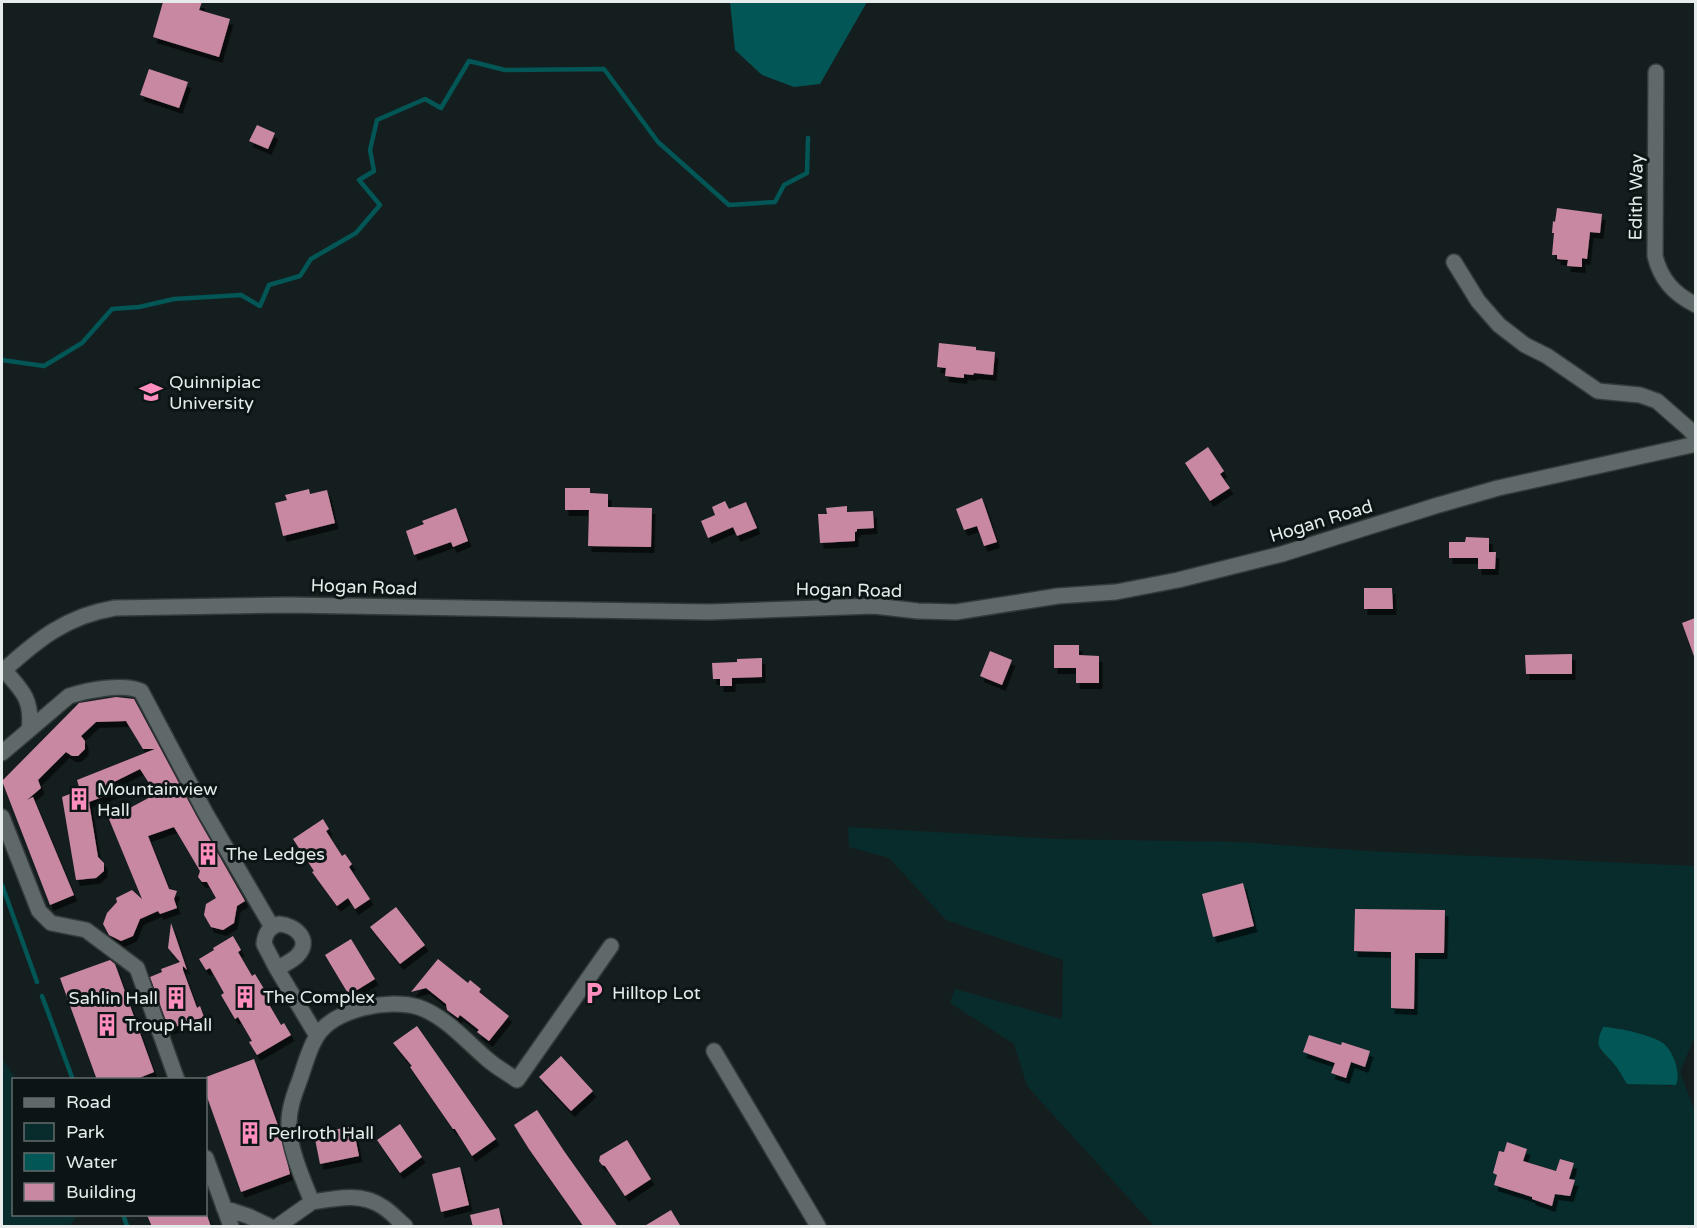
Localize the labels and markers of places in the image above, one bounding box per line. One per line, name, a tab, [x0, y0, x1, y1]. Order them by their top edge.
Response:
place label: Quinnipiac University	[169, 371, 261, 414]
school or university icon: Quinnipiac University	[138, 379, 164, 405]
place label: Mountainview Hall	[97, 778, 217, 821]
building icon: Mountainview Hall	[66, 786, 92, 812]
building icon: The Ledges	[195, 841, 221, 867]
place label: The Ledges	[226, 843, 325, 865]
parking icon: Hilltop Lot	[581, 980, 607, 1006]
place label: Hilltop Lot	[612, 982, 701, 1004]
building icon: The Complex	[232, 984, 258, 1010]
building icon: Sahlin Hall	[163, 985, 189, 1011]
place label: The Complex	[263, 986, 375, 1008]
place label: Sahlin Hall	[69, 987, 158, 1009]
building icon: Troup Hall	[94, 1012, 120, 1038]
place label: Troup Hall	[125, 1014, 212, 1036]
building icon: Perlroth Hall	[237, 1120, 263, 1146]
place label: Perlroth Hall	[268, 1122, 374, 1144]

